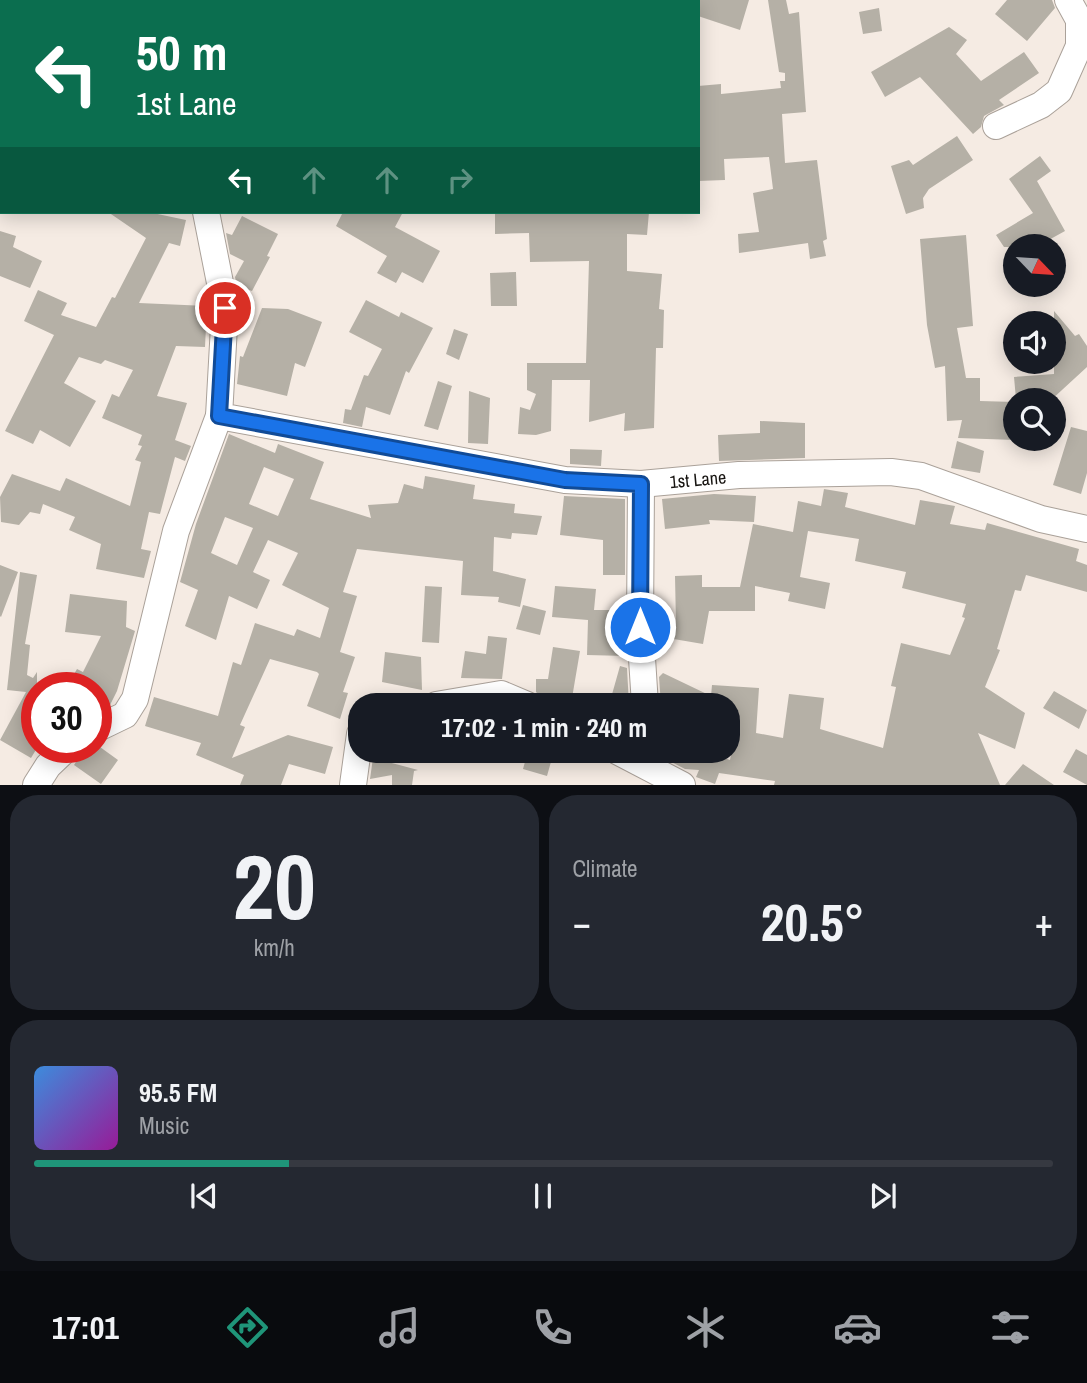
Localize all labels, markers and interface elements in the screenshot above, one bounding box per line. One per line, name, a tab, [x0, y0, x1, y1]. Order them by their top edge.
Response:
text: 50 m	[136, 19, 228, 85]
icon: left	[21, 28, 112, 119]
text: 1st Lane	[136, 82, 237, 125]
icon: left	[222, 161, 260, 199]
icon: ahead	[295, 161, 333, 199]
icon: ahead	[368, 161, 406, 199]
icon: right	[441, 161, 479, 199]
north arrow	[1003, 234, 1066, 298]
map controls	[1003, 234, 1066, 451]
pin	[195, 278, 255, 338]
icon: arrive	[206, 289, 244, 327]
button: sound	[1003, 311, 1066, 374]
button: search	[1003, 388, 1066, 451]
street label: 1st Lane	[668, 464, 727, 494]
position arrow	[603, 590, 677, 664]
speed limit sign: 30	[21, 672, 112, 763]
text: 17:02 · 1 min · 240 m	[441, 710, 647, 745]
text: 20	[233, 825, 316, 947]
text: Climate	[573, 853, 637, 884]
text: 20.5°	[761, 887, 865, 957]
text: −	[573, 897, 591, 948]
text: +	[1035, 897, 1053, 948]
text: km/h	[254, 932, 295, 963]
text: 95.5 FM	[139, 1075, 217, 1110]
text: Music	[139, 1110, 189, 1141]
icon: previous	[185, 1177, 223, 1215]
icon: pause	[524, 1177, 562, 1215]
icon: next	[864, 1177, 902, 1215]
icon: directions	[223, 1303, 272, 1352]
icon: music	[375, 1303, 424, 1352]
icon: phone	[528, 1303, 577, 1352]
icon: climate	[681, 1303, 730, 1352]
icon: car	[833, 1303, 882, 1352]
icon: filters	[986, 1303, 1035, 1352]
text: 17:01	[52, 1306, 119, 1349]

